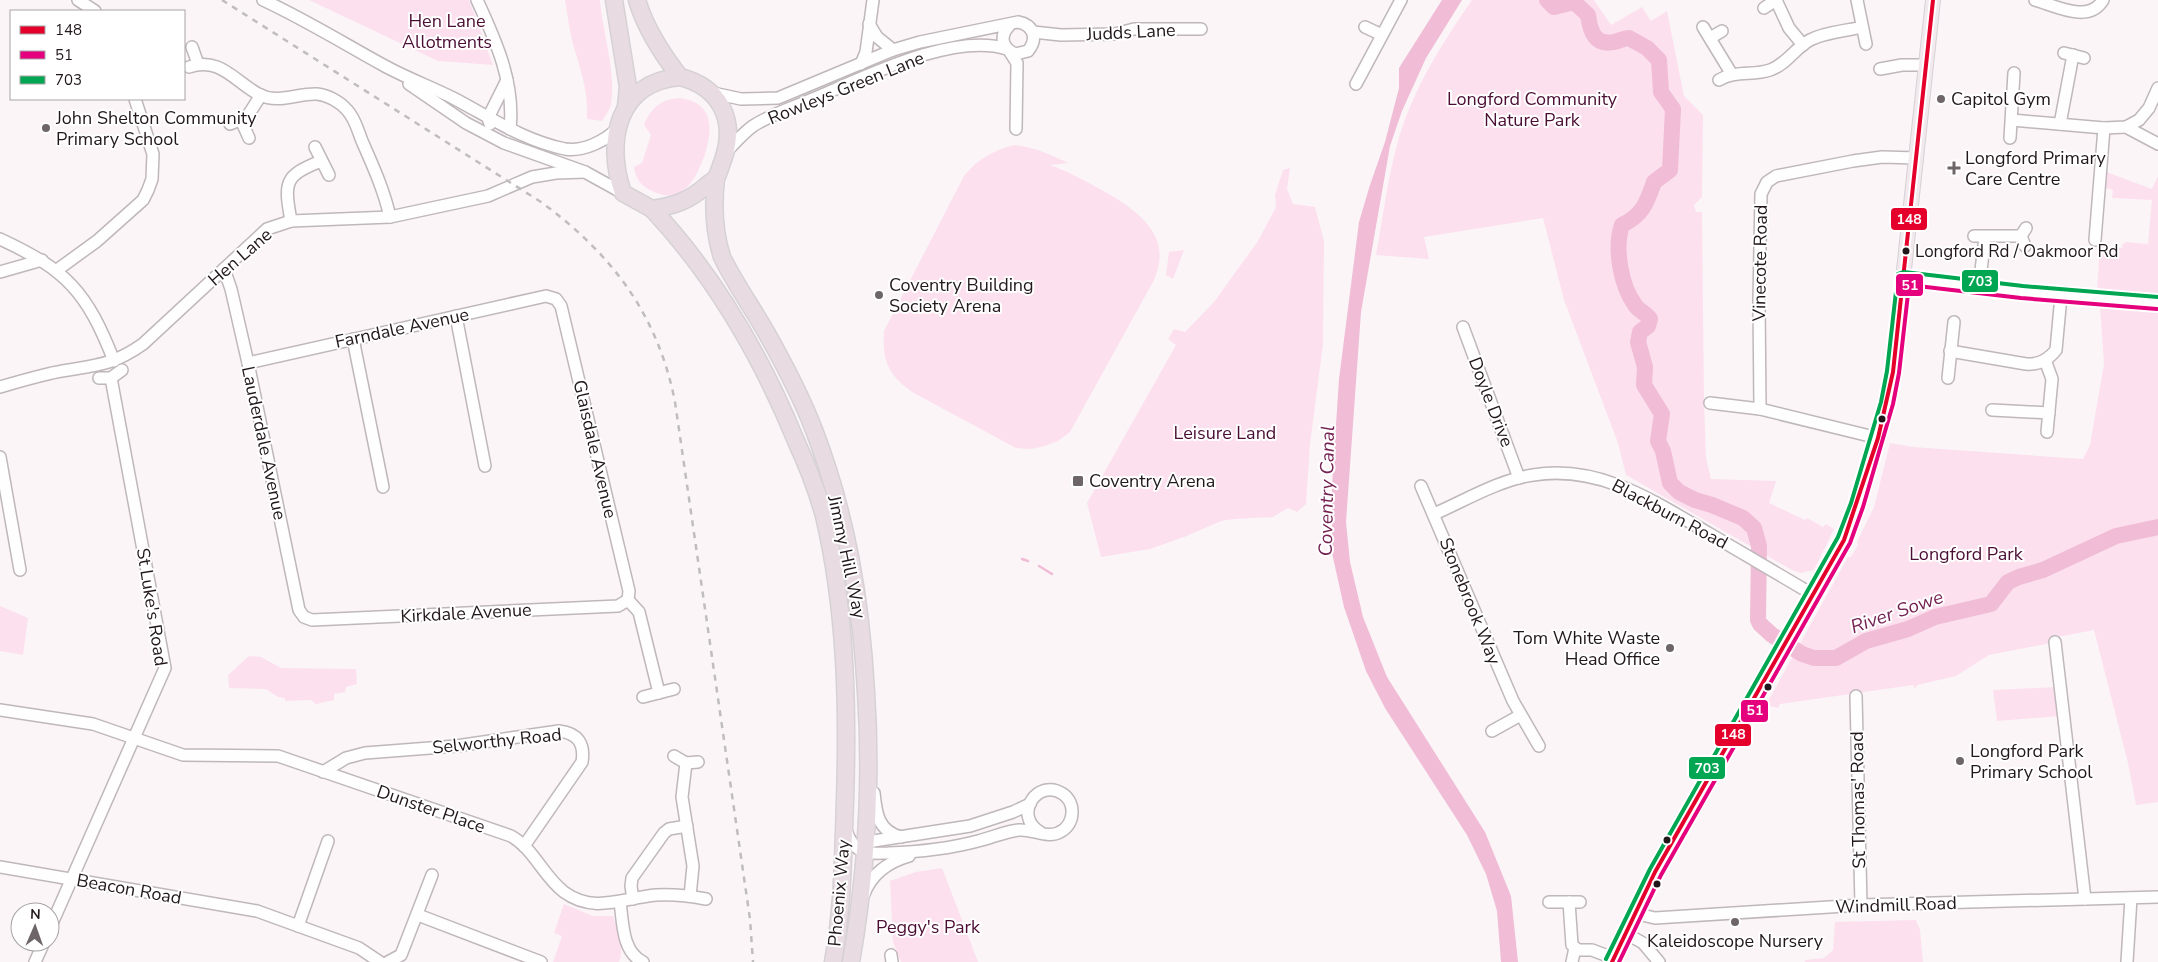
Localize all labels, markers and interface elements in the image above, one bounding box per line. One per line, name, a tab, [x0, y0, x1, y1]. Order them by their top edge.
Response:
park label: Hen Lane Allotments	[402, 9, 492, 54]
legend	[10, 10, 185, 100]
street label: Judds Lane	[1085, 18, 1176, 46]
text: 148	[55, 20, 82, 40]
text: 51	[55, 45, 73, 65]
street label: Rowleys Green Lane	[764, 46, 928, 130]
text: 703	[55, 70, 82, 90]
park label: Longford Community Nature Park	[1447, 87, 1618, 132]
place label: Capitol Gym	[1951, 87, 2051, 111]
marker: Capitol Gym	[1935, 93, 1947, 105]
place label: John Shelton Community Primary School	[55, 106, 257, 151]
marker: John Shelton Community Primary School	[40, 122, 52, 134]
place label: Longford Primary Care Centre	[1965, 146, 2106, 191]
marker: Longford Primary Care Centre	[1947, 161, 1961, 175]
street label: Vinecote Road	[1747, 204, 1773, 323]
line badge: 148	[1890, 207, 1928, 231]
text: 148	[1896, 210, 1922, 229]
street label: Hen Lane	[203, 223, 277, 291]
place label: Longford Rd / Oakmoor Rd	[1915, 240, 2119, 263]
marker: Longford Rd / Oakmoor Rd	[1901, 246, 1911, 256]
line badge: 703	[1961, 269, 1999, 293]
text: 703	[1967, 272, 1993, 291]
place label: Coventry Building Society Arena	[889, 273, 1034, 318]
line badge: 51	[1895, 273, 1924, 297]
text: 51	[1902, 276, 1918, 295]
marker: Coventry Building Society Arena	[873, 289, 885, 301]
street label: Farndale Avenue	[333, 302, 471, 354]
street label: Doyle Drive	[1463, 354, 1519, 450]
street label: Lauderdale Avenue	[236, 364, 292, 522]
street label: Glaisdale Avenue	[567, 377, 623, 521]
unlabelled marker	[1877, 414, 1887, 424]
park label: Leisure Land	[1174, 421, 1276, 445]
water label: Coventry Canal	[1313, 425, 1341, 557]
place label: Coventry Arena	[1089, 469, 1215, 493]
street label: Blackburn Road	[1608, 473, 1732, 555]
marker: Coventry Arena	[1071, 474, 1085, 488]
street label: Jimmy Hill Way	[822, 492, 872, 621]
street label: Stonebrook Way	[1434, 534, 1507, 669]
park label: Longford Park	[1909, 542, 2024, 566]
street label: St Luke's Road	[131, 546, 173, 668]
water label: River Sowe	[1847, 584, 1947, 640]
street label: Kirkdale Avenue	[400, 598, 532, 628]
place label: Tom White Waste Head Office	[1513, 626, 1660, 671]
marker: Tom White Waste Head Office	[1664, 642, 1676, 654]
unlabelled marker	[1763, 682, 1773, 692]
line badge: 51	[1740, 699, 1769, 723]
text: 51	[1747, 701, 1763, 720]
street label: Selworthy Road	[431, 722, 563, 760]
line badge: 148	[1714, 723, 1752, 747]
text: 148	[1720, 725, 1746, 744]
street label: St Thomas' Road	[1845, 731, 1871, 869]
place label: Longford Park Primary School	[1970, 739, 2093, 784]
marker: Longford Park Primary School	[1954, 755, 1966, 767]
line badge: 703	[1688, 756, 1726, 780]
text: 703	[1694, 759, 1720, 778]
street label: Dunster Place	[374, 779, 488, 839]
unlabelled marker	[1662, 835, 1672, 845]
street label: Phoenix Way	[822, 838, 856, 947]
street label: Beacon Road	[75, 868, 183, 910]
unlabelled marker	[1652, 879, 1662, 889]
street label: Windmill Road	[1835, 891, 1957, 919]
north arrow	[10, 902, 60, 952]
text: N	[30, 905, 41, 924]
park label: Peggy's Park	[876, 915, 981, 939]
marker: Kaleidoscope Nursery	[1729, 916, 1741, 928]
place label: Kaleidoscope Nursery	[1647, 929, 1824, 953]

